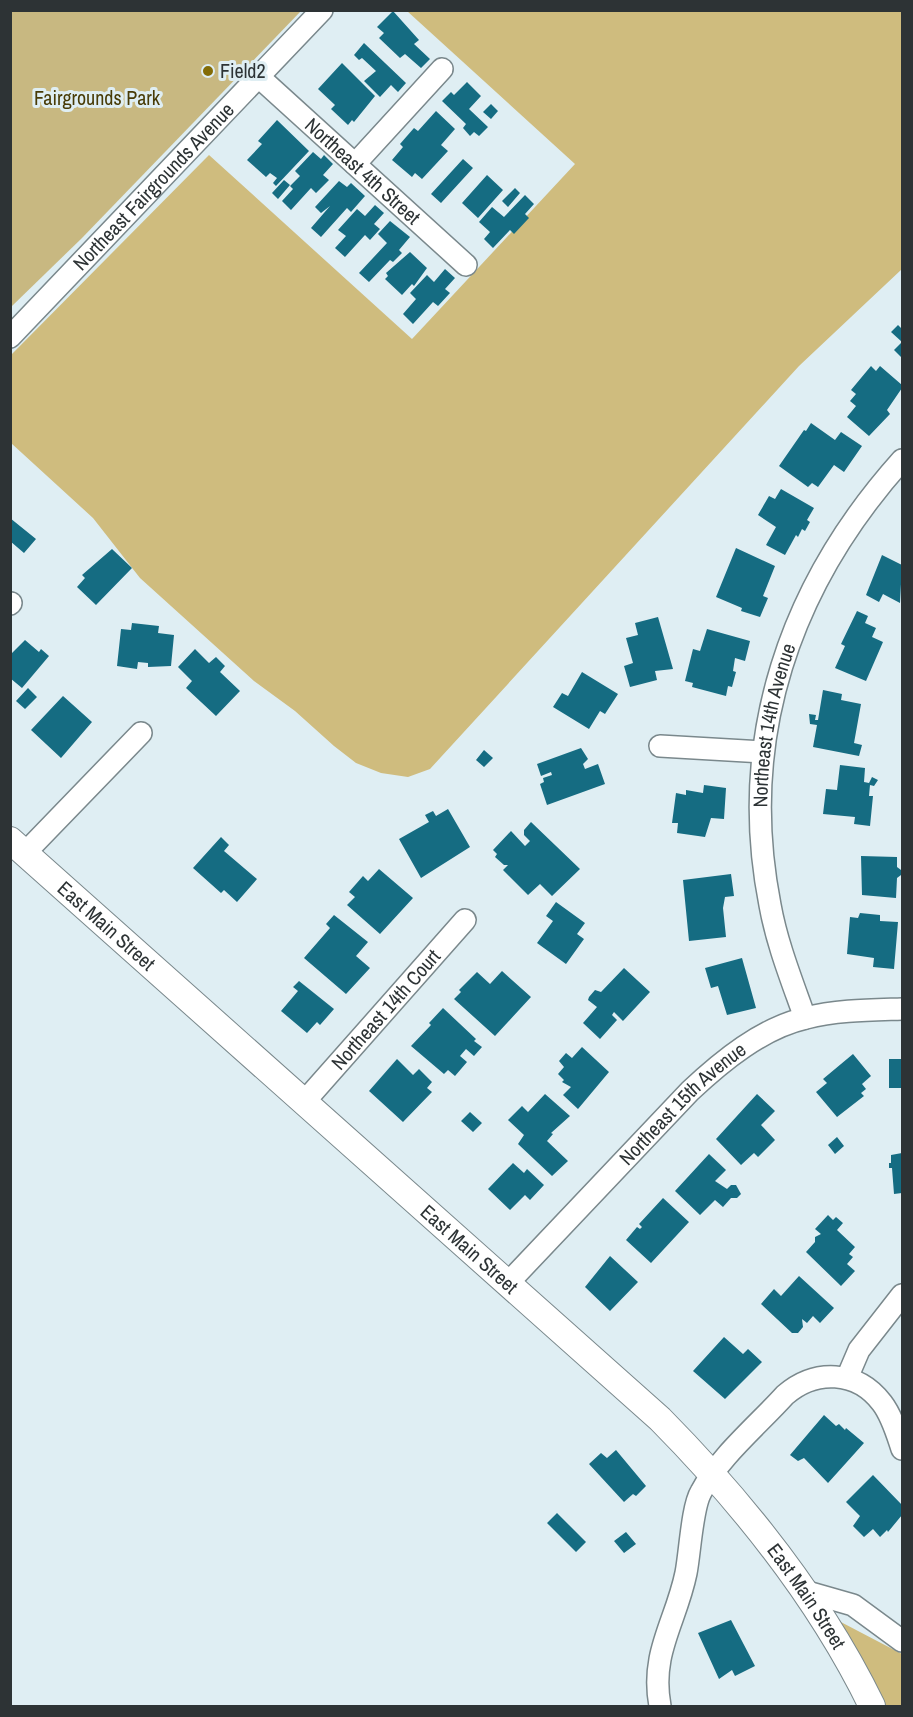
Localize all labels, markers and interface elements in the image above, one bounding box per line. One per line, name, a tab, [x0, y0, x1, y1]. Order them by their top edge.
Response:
place label: Field2	[220, 57, 266, 84]
marker: Field2	[201, 64, 215, 78]
park label: Fairgrounds Park	[34, 84, 161, 111]
street label: Northeast Fairgrounds Avenue	[67, 96, 240, 276]
street label: Northeast 4th Street	[300, 111, 427, 230]
street label: Northeast 14th Avenue	[746, 639, 801, 808]
street label: East Main Street	[52, 875, 162, 976]
street label: Northeast 14th Court	[325, 943, 446, 1075]
street label: Northeast 15th Avenue	[613, 1036, 751, 1171]
street label: East Main Street	[415, 1198, 525, 1300]
street label: East Main Street	[761, 1538, 853, 1654]

